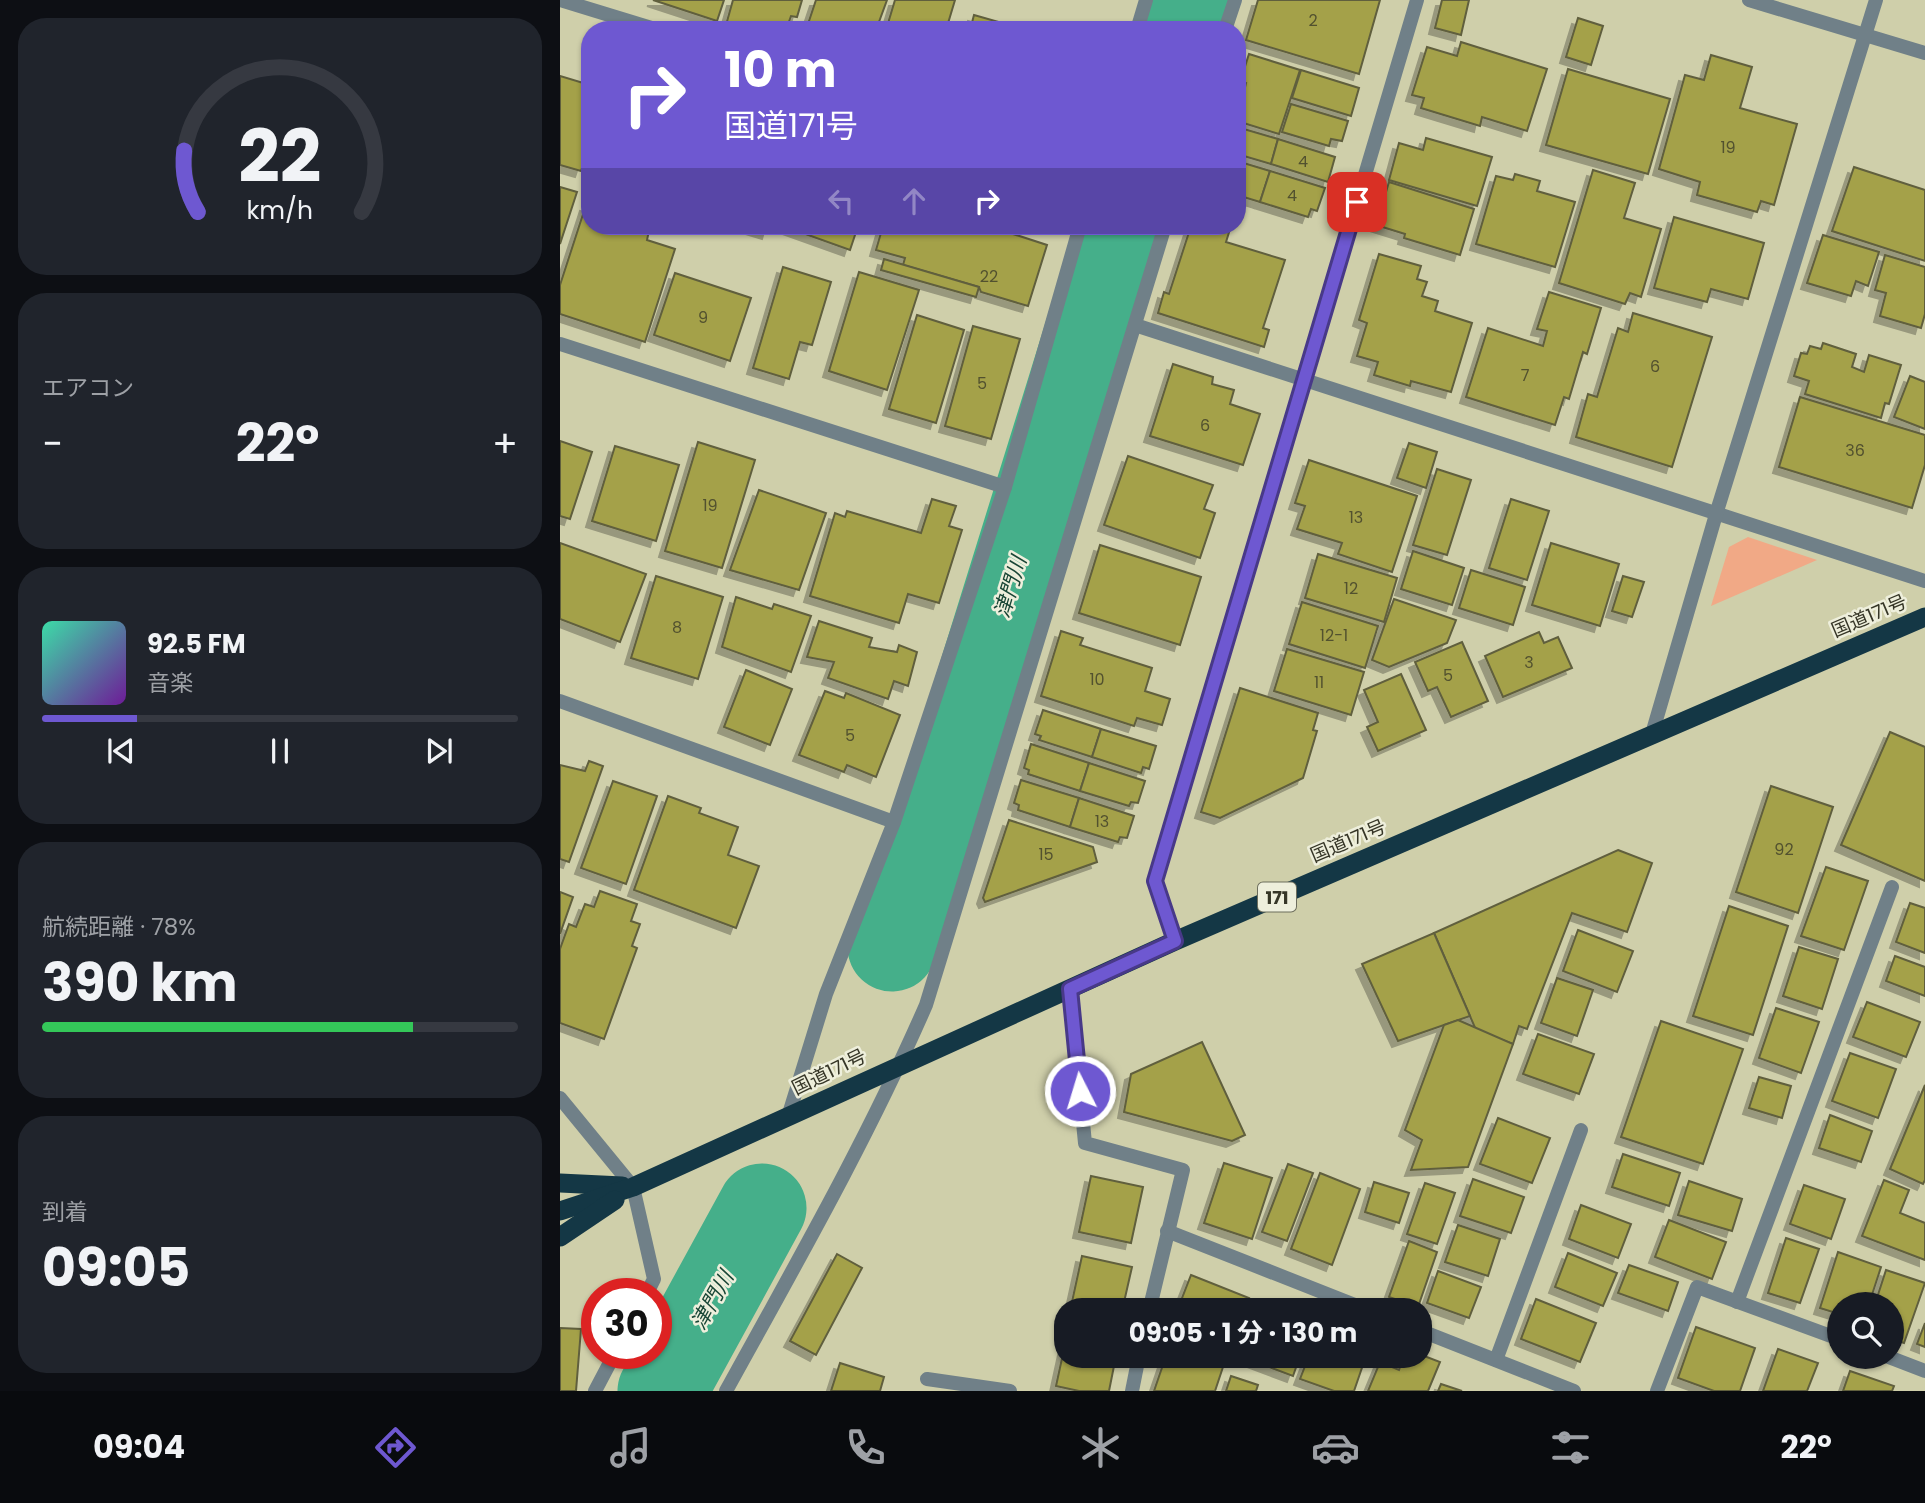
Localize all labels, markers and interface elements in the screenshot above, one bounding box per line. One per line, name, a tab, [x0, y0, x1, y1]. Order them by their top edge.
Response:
house number: 2	[1308, 9, 1318, 32]
text: 10 m	[724, 36, 837, 104]
icon: right	[609, 49, 700, 140]
text: 国道171号	[724, 103, 858, 148]
text: 22	[238, 107, 322, 208]
house number: 19	[1720, 136, 1736, 159]
house number: 4	[1298, 150, 1308, 173]
pin	[1327, 172, 1387, 232]
icon: left	[822, 182, 860, 220]
icon: ahead	[895, 182, 933, 220]
icon: right	[968, 182, 1006, 220]
icon: arrive	[1338, 183, 1376, 221]
house number: 4	[1287, 184, 1297, 207]
text: km/h	[247, 193, 313, 228]
house number: 22	[980, 265, 998, 288]
house number: 9	[698, 306, 708, 329]
house number: 6	[1650, 355, 1660, 378]
house number: 7	[1521, 364, 1530, 387]
text: エアコン	[42, 372, 134, 404]
house number: 5	[977, 372, 987, 395]
text: 22°	[236, 407, 319, 480]
house number: 6	[1200, 414, 1210, 437]
text: −	[42, 417, 63, 470]
text: +	[492, 417, 518, 470]
house number: 36	[1845, 439, 1865, 462]
house number: 19	[702, 494, 718, 517]
house number: 13	[1349, 506, 1363, 529]
water label: 津門川	[987, 551, 1034, 621]
house number: 12	[1344, 577, 1358, 600]
street label: 国道171号	[1827, 588, 1911, 644]
house number: 8	[672, 616, 682, 639]
house number: 12-1	[1320, 624, 1348, 647]
text: 92.5 FM	[147, 626, 246, 662]
house number: 3	[1524, 651, 1534, 674]
house number: 5	[1443, 664, 1453, 687]
text: 音楽	[147, 667, 193, 699]
house number: 10	[1089, 668, 1105, 691]
house number: 11	[1314, 671, 1324, 694]
house number: 5	[845, 724, 855, 747]
icon: previous	[102, 732, 140, 770]
icon: pause	[261, 732, 299, 770]
icon: next	[420, 732, 458, 770]
house number: 13	[1095, 810, 1109, 833]
street label: 国道171号	[1306, 813, 1390, 869]
house number: 92	[1774, 838, 1794, 861]
house number: 15	[1038, 843, 1054, 866]
road number: 171	[1258, 882, 1296, 912]
text: 航続距離 · 78%	[42, 911, 196, 943]
text: 390 km	[42, 946, 238, 1019]
street label: 国道171号	[787, 1042, 871, 1102]
position arrow	[1043, 1054, 1117, 1128]
text: 到着	[42, 1196, 88, 1228]
text: 09:05	[42, 1231, 190, 1304]
water label: 津門川	[684, 1264, 741, 1335]
speed limit sign: 30	[581, 1278, 672, 1369]
map controls	[1827, 1292, 1904, 1369]
button: search	[1827, 1292, 1904, 1369]
text: 09:05 · 1 分 · 130 m	[1129, 1315, 1357, 1351]
icon: directions	[371, 1423, 420, 1472]
icon: music	[606, 1423, 655, 1472]
icon: phone	[841, 1423, 890, 1472]
icon: climate	[1076, 1423, 1125, 1472]
icon: car	[1311, 1423, 1360, 1472]
icon: filters	[1546, 1423, 1595, 1472]
text: 09:04	[93, 1424, 185, 1469]
text: 22°	[1781, 1424, 1832, 1469]

